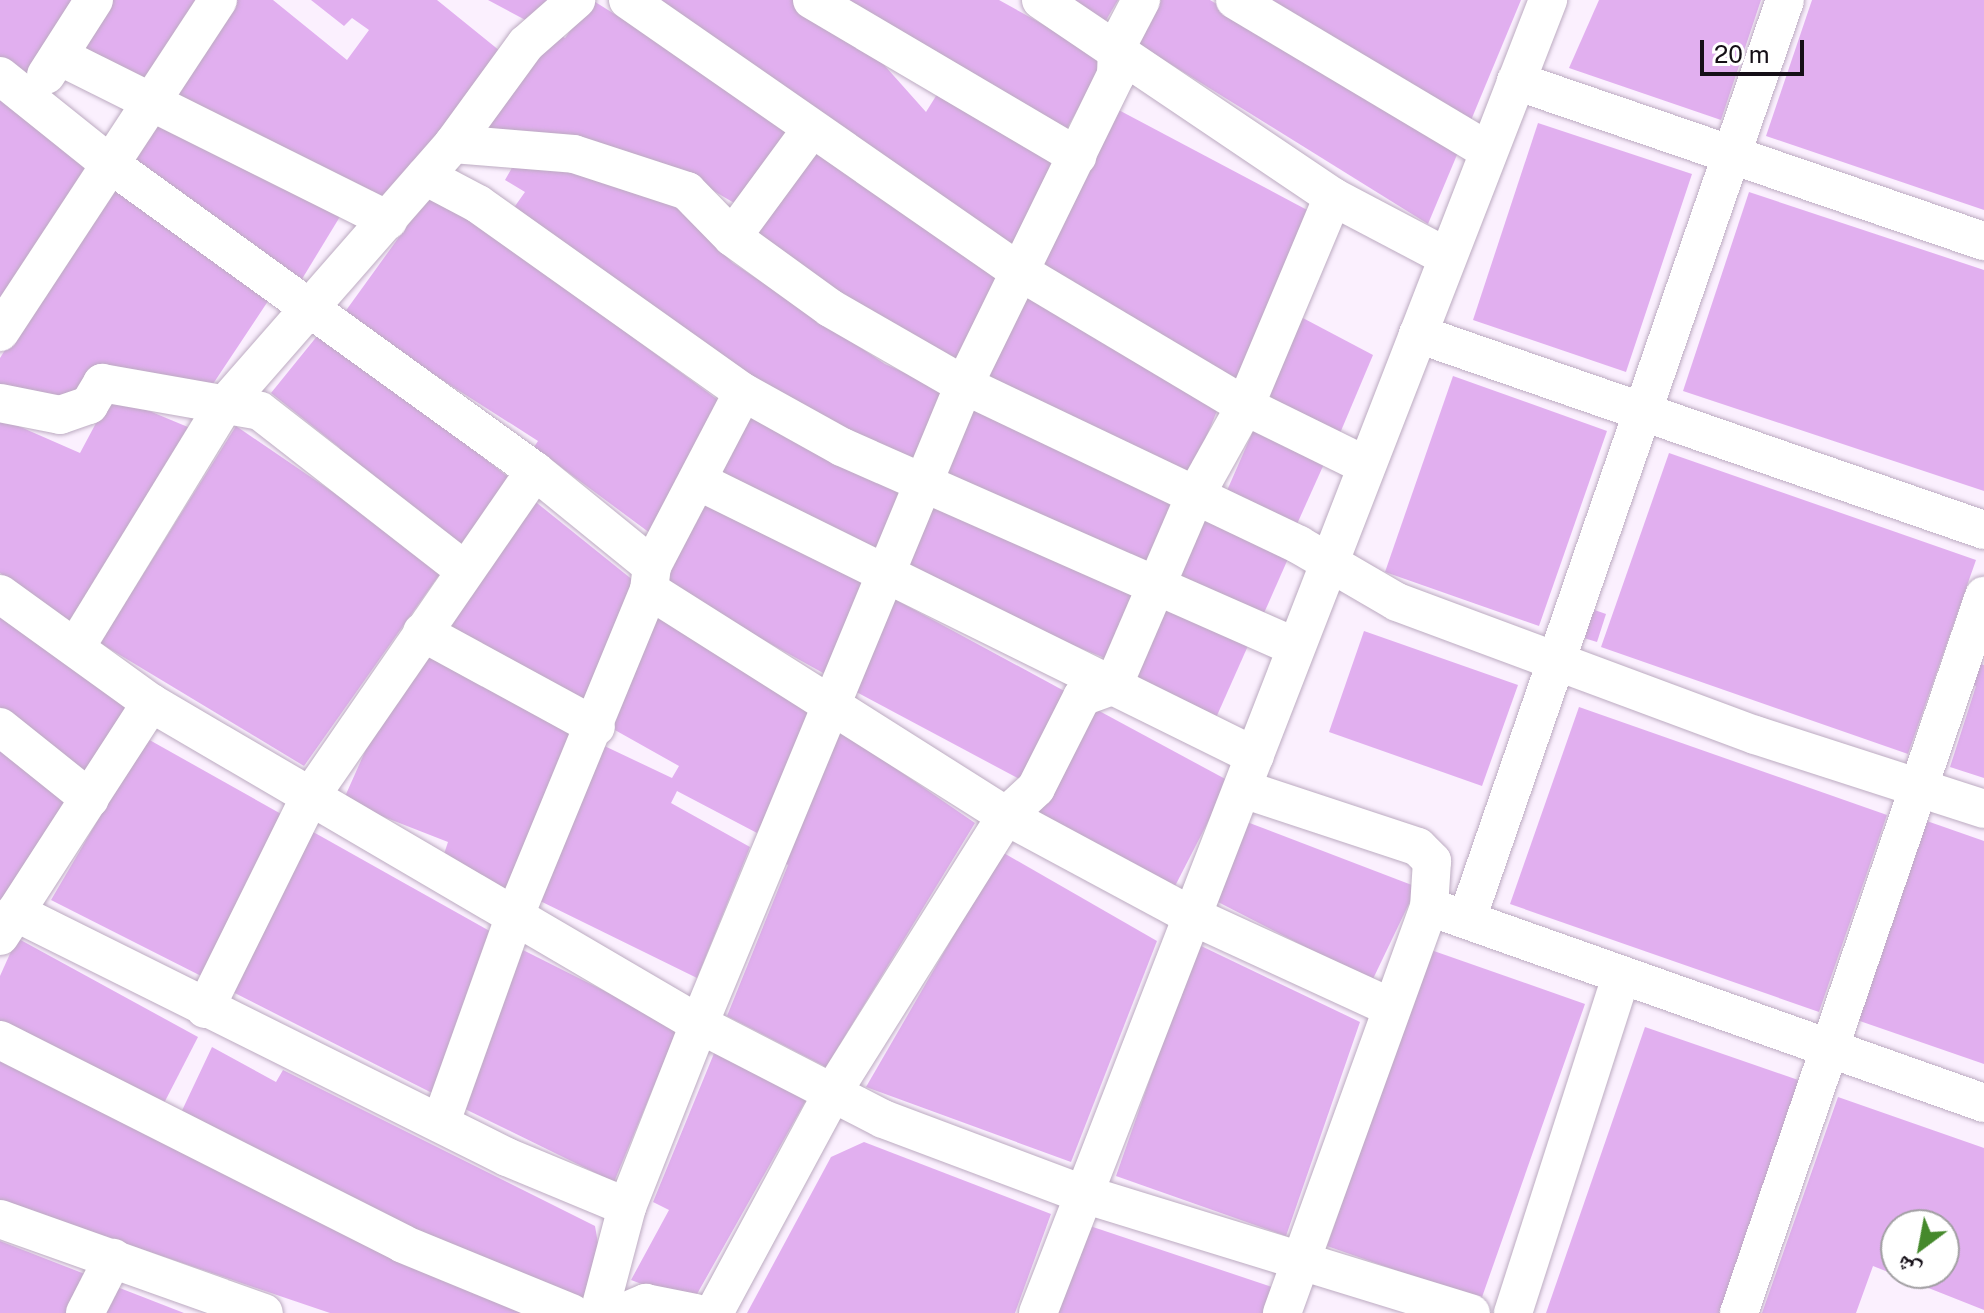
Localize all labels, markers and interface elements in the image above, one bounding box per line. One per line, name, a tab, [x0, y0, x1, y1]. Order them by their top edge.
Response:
scale bar	[1704, 24, 1808, 74]
text: 20 m	[1714, 40, 1770, 68]
north arrow	[1880, 1209, 1960, 1289]
text: ش	[1892, 1250, 1925, 1285]

